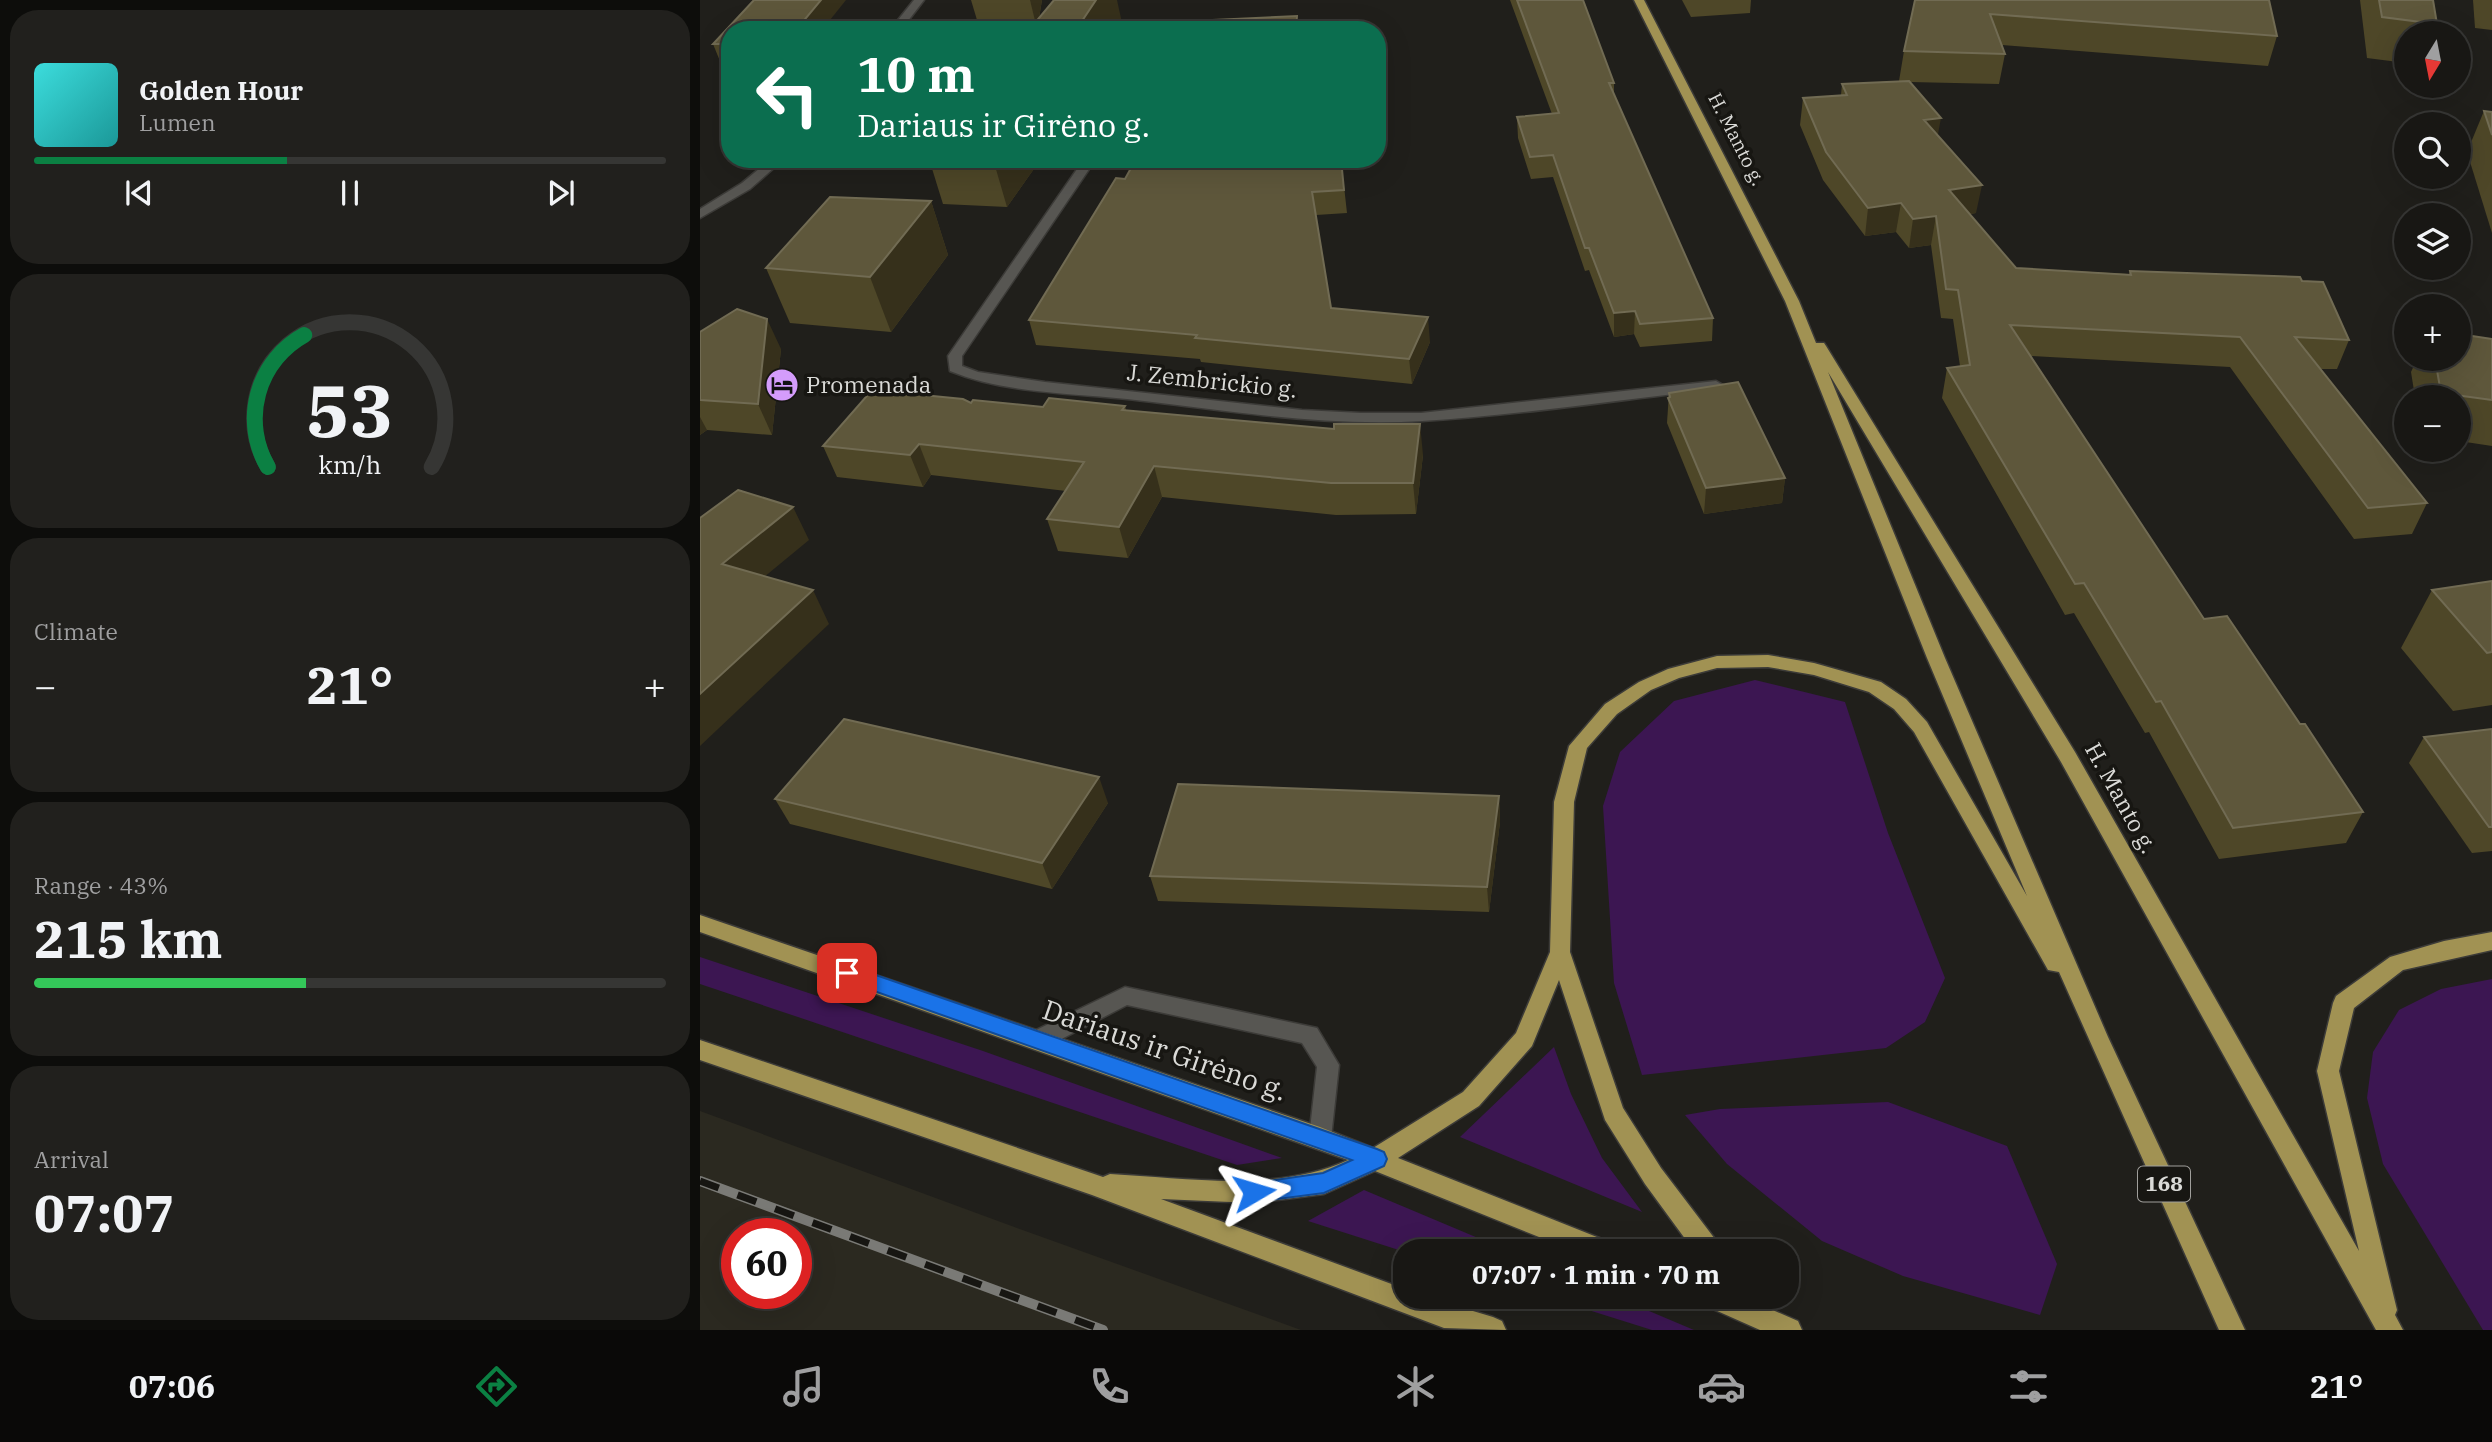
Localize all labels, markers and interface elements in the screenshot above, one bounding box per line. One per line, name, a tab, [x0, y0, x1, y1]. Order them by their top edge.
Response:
north arrow	[2394, 21, 2471, 98]
map controls	[2394, 21, 2471, 462]
text: 10 m	[857, 42, 975, 105]
icon: left	[742, 49, 833, 140]
text: Golden Hour	[139, 73, 303, 107]
street label: H. Manto g.	[1703, 89, 1771, 189]
text: Dariaus ir Girėno g.	[857, 104, 1150, 146]
text: Lumen	[139, 107, 216, 137]
button: search	[2394, 112, 2471, 189]
icon: previous	[120, 174, 158, 212]
icon: pause	[331, 174, 369, 212]
icon: next	[542, 174, 580, 212]
button: layers	[2394, 203, 2471, 280]
button: +	[2394, 294, 2471, 371]
street label: J. Zembrickio g.	[1126, 356, 1299, 404]
text: 53	[306, 362, 394, 457]
hotel icon: Promenada	[763, 366, 801, 404]
place label: Promenada	[806, 369, 931, 399]
button: −	[2394, 385, 2471, 462]
text: km/h	[318, 448, 382, 481]
text: Climate	[34, 616, 118, 646]
text: 21°	[307, 651, 393, 718]
text: −	[34, 661, 57, 710]
text: +	[643, 661, 666, 710]
street label: H. Manto g.	[2079, 737, 2165, 858]
text: Range · 43%	[34, 870, 168, 900]
text: 215 km	[34, 905, 223, 972]
pin	[817, 943, 877, 1003]
icon: arrive	[828, 954, 866, 992]
street label: Dariaus ir Girėno g.	[1038, 990, 1292, 1109]
text: Arrival	[34, 1144, 109, 1174]
position arrow	[1217, 1155, 1291, 1229]
road number: 168	[2138, 1166, 2190, 1202]
text: 07:07	[34, 1179, 175, 1246]
speed limit sign: 60	[721, 1218, 812, 1309]
text: 07:07 · 1 min · 70 m	[1472, 1257, 1720, 1291]
icon: directions	[472, 1362, 521, 1411]
icon: music	[779, 1362, 828, 1411]
icon: phone	[1085, 1362, 1134, 1411]
icon: climate	[1391, 1362, 1440, 1411]
icon: car	[1697, 1362, 1746, 1411]
icon: filters	[2004, 1362, 2053, 1411]
text: 07:06	[129, 1365, 215, 1407]
text: 21°	[2310, 1365, 2363, 1407]

